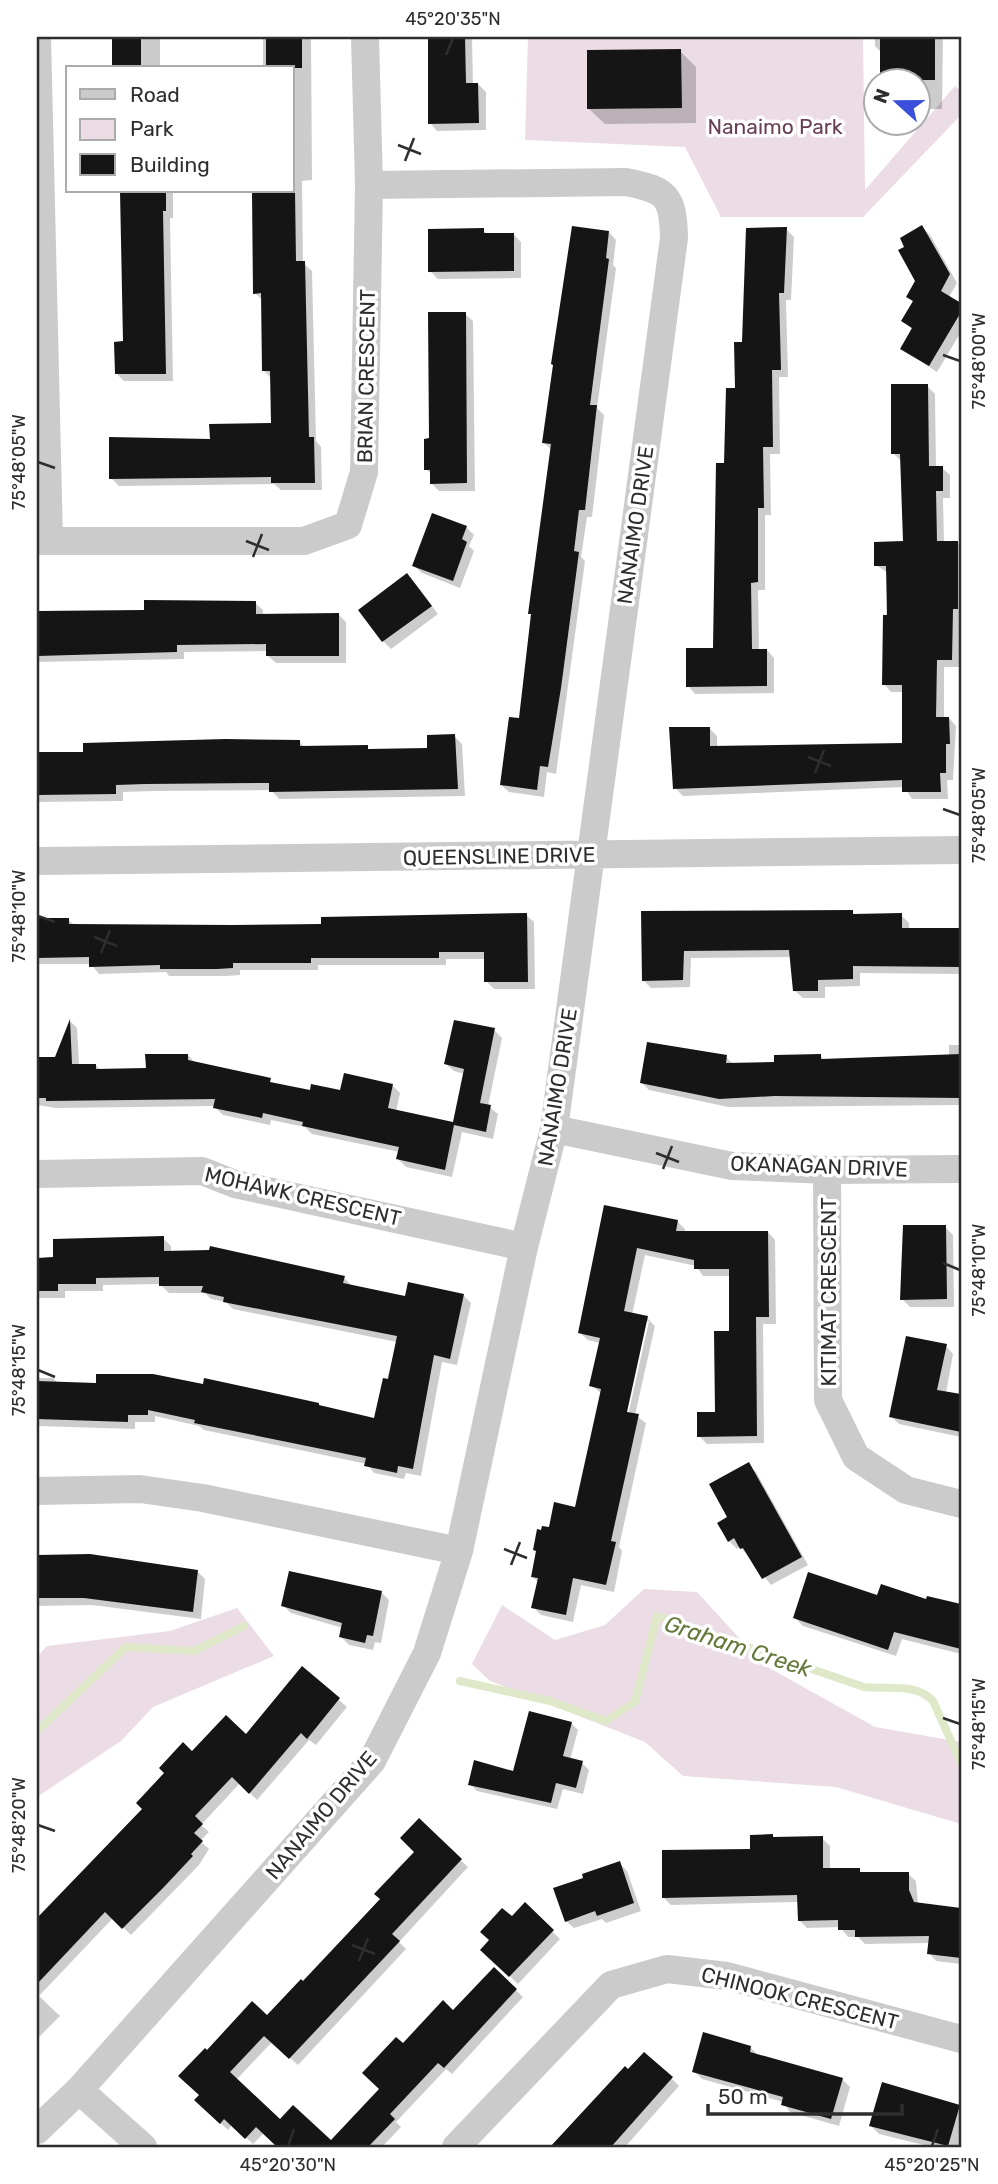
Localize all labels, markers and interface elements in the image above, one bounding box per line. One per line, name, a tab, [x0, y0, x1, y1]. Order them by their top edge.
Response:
text: 45°20'35"N	[405, 8, 501, 30]
legend	[66, 66, 294, 192]
north arrow	[862, 66, 932, 136]
text: Road	[130, 82, 180, 107]
text: N	[868, 86, 895, 107]
park label: Nanaimo Park	[707, 114, 843, 139]
text: Park	[130, 116, 174, 141]
text: Building	[130, 152, 210, 177]
street label: BRIAN CRESCENT	[352, 289, 380, 463]
text: 75°48'00"W	[968, 313, 990, 409]
text: 75°48'05"W	[8, 414, 30, 510]
street label: NANAIMO DRIVE	[612, 444, 658, 606]
text: 75°48'05"W	[968, 767, 990, 863]
street label: QUEENSLINE DRIVE	[403, 842, 595, 870]
text: 75°48'10"W	[8, 870, 30, 962]
street label: NANAIMO DRIVE	[532, 1006, 582, 1168]
street label: OKANAGAN DRIVE	[730, 1150, 908, 1182]
street label: MOHAWK CRESCENT	[202, 1161, 404, 1231]
street label: KITIMAT CRESCENT	[816, 1197, 841, 1387]
text: 75°48'10"W	[968, 1224, 990, 1316]
text: 75°48'15"W	[8, 1324, 30, 1416]
water label: Graham Creek	[661, 1609, 816, 1683]
text: 75°48'15"W	[968, 1678, 990, 1770]
street label: NANAIMO DRIVE	[260, 1746, 382, 1884]
text: 75°48'20"W	[8, 1777, 30, 1873]
street label: CHINOOK CRESCENT	[699, 1961, 901, 2035]
scale bar	[708, 2072, 902, 2116]
text: 50 m	[718, 2084, 768, 2109]
text: 45°20'30"N	[240, 2154, 336, 2176]
text: 45°20'25"N	[884, 2154, 980, 2176]

